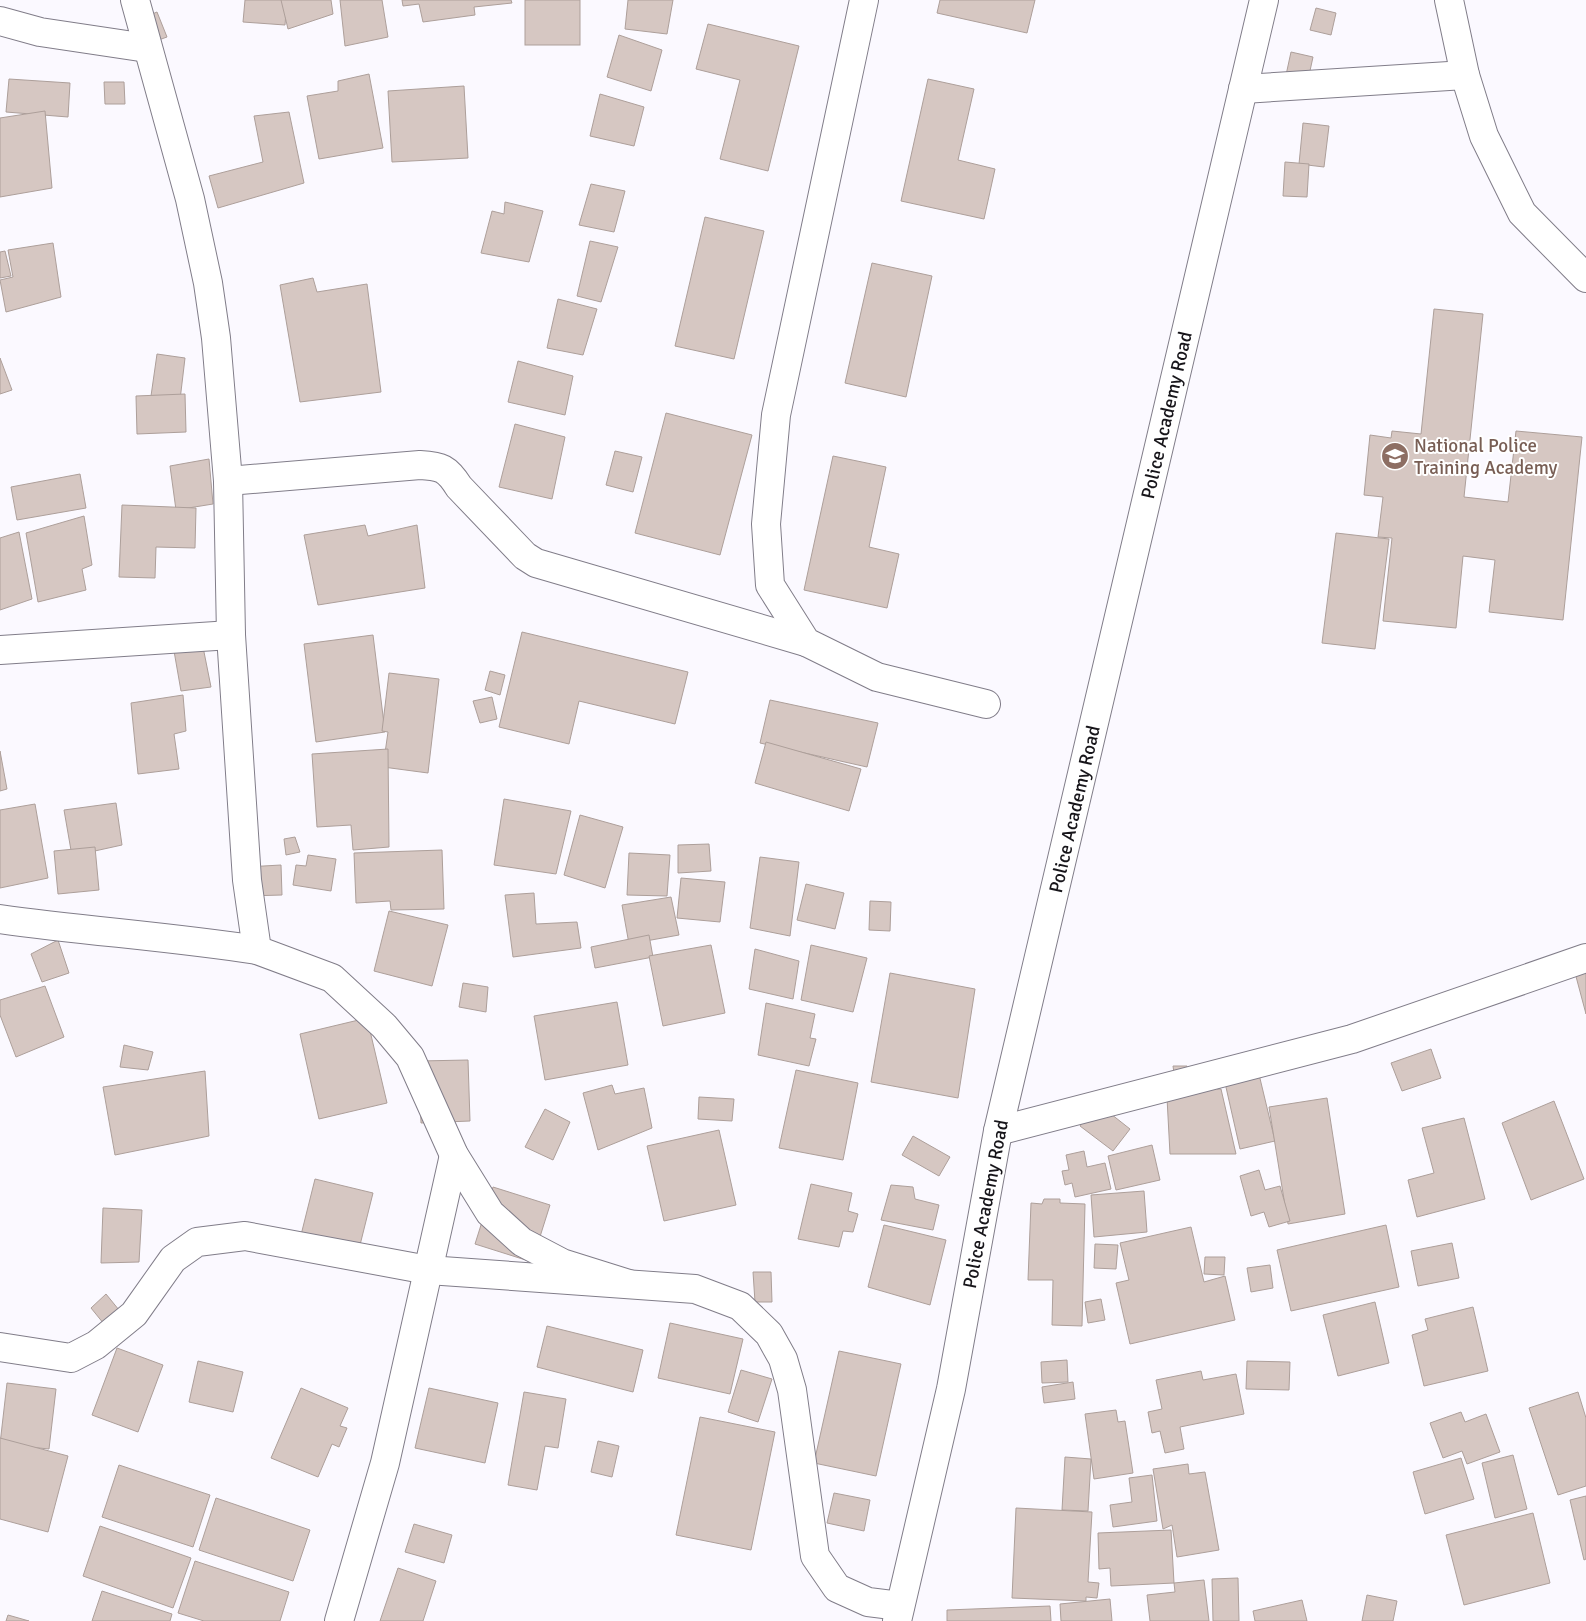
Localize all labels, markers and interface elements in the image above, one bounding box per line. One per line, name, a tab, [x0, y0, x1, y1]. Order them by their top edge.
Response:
street label: Police Academy Road	[1136, 329, 1198, 501]
place label: National Police Training Academy	[1414, 434, 1558, 480]
school or university icon: National Police Training Academy	[1380, 441, 1410, 471]
street label: Police Academy Road	[1044, 723, 1106, 895]
street label: Police Academy Road	[958, 1118, 1014, 1291]

